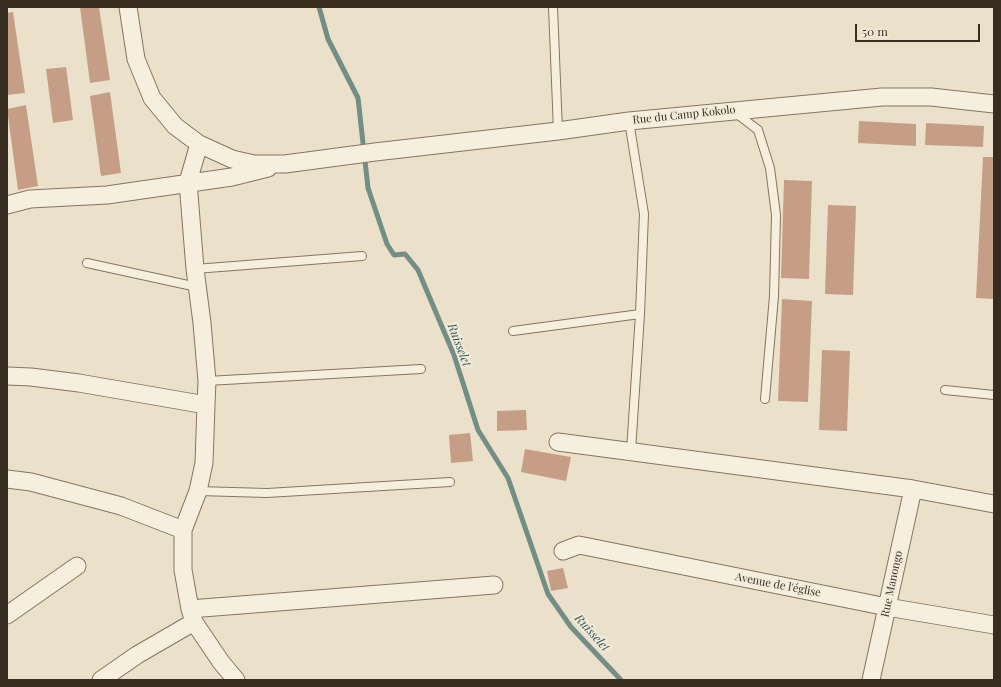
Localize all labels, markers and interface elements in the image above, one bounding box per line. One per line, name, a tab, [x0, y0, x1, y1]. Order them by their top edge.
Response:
scale bar	[857, 16, 982, 42]
text: 50 m	[862, 23, 888, 39]
street label: Rue du Camp Kokolo	[632, 103, 736, 127]
water label: Ruisselet	[444, 321, 474, 369]
street label: Rue Manongo	[879, 550, 905, 618]
street label: Avenue de l'église	[734, 570, 822, 600]
water label: Ruisselet	[572, 611, 612, 655]

